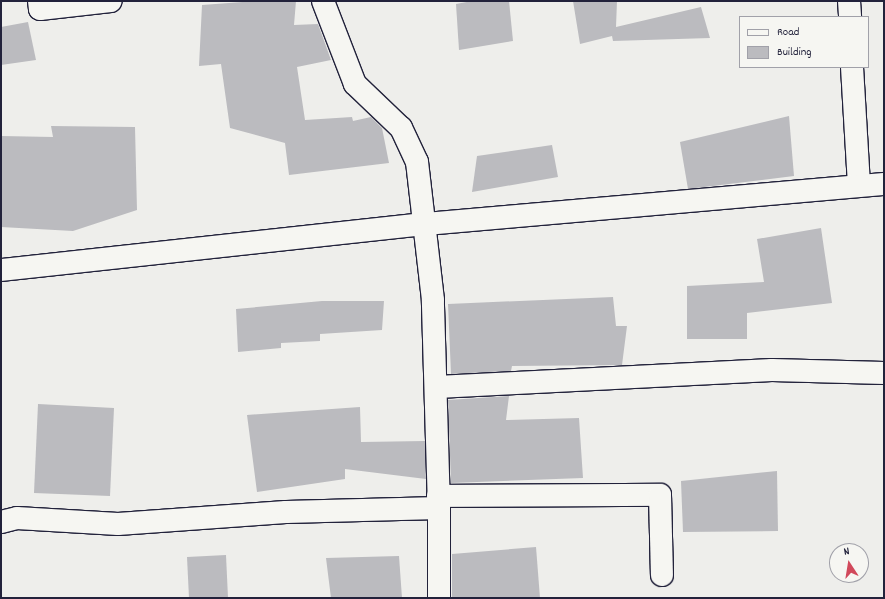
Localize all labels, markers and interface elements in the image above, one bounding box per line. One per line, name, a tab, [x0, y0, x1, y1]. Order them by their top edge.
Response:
legend	[739, 16, 869, 68]
text: Road	[777, 24, 799, 41]
text: Building	[777, 44, 812, 61]
north arrow	[829, 543, 869, 583]
text: N	[842, 544, 851, 561]

